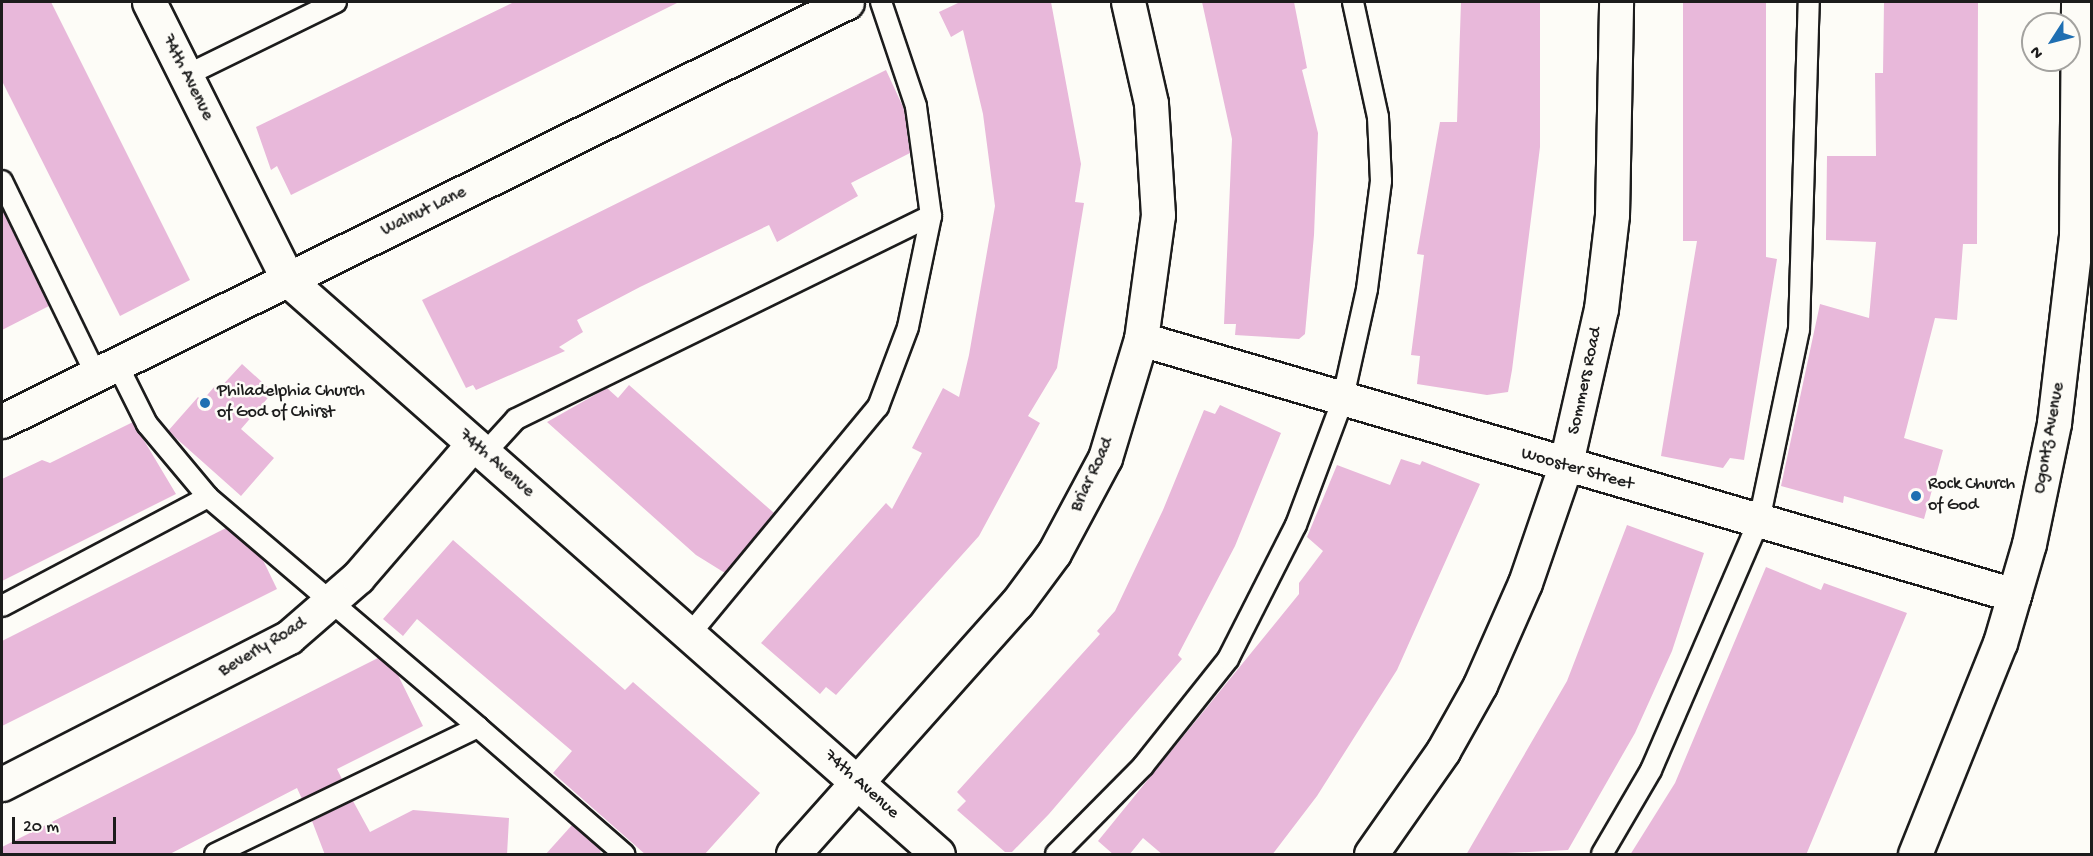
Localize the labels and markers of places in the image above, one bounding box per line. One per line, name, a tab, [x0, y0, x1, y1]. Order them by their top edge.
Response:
place label: Philadelphia Church of God of Chirst	[217, 382, 365, 424]
marker: Philadelphia Church of God of Chirst	[198, 396, 212, 410]
place label: Rock Church of God	[1928, 475, 2015, 518]
marker: Rock Church of God	[1909, 489, 1923, 503]

